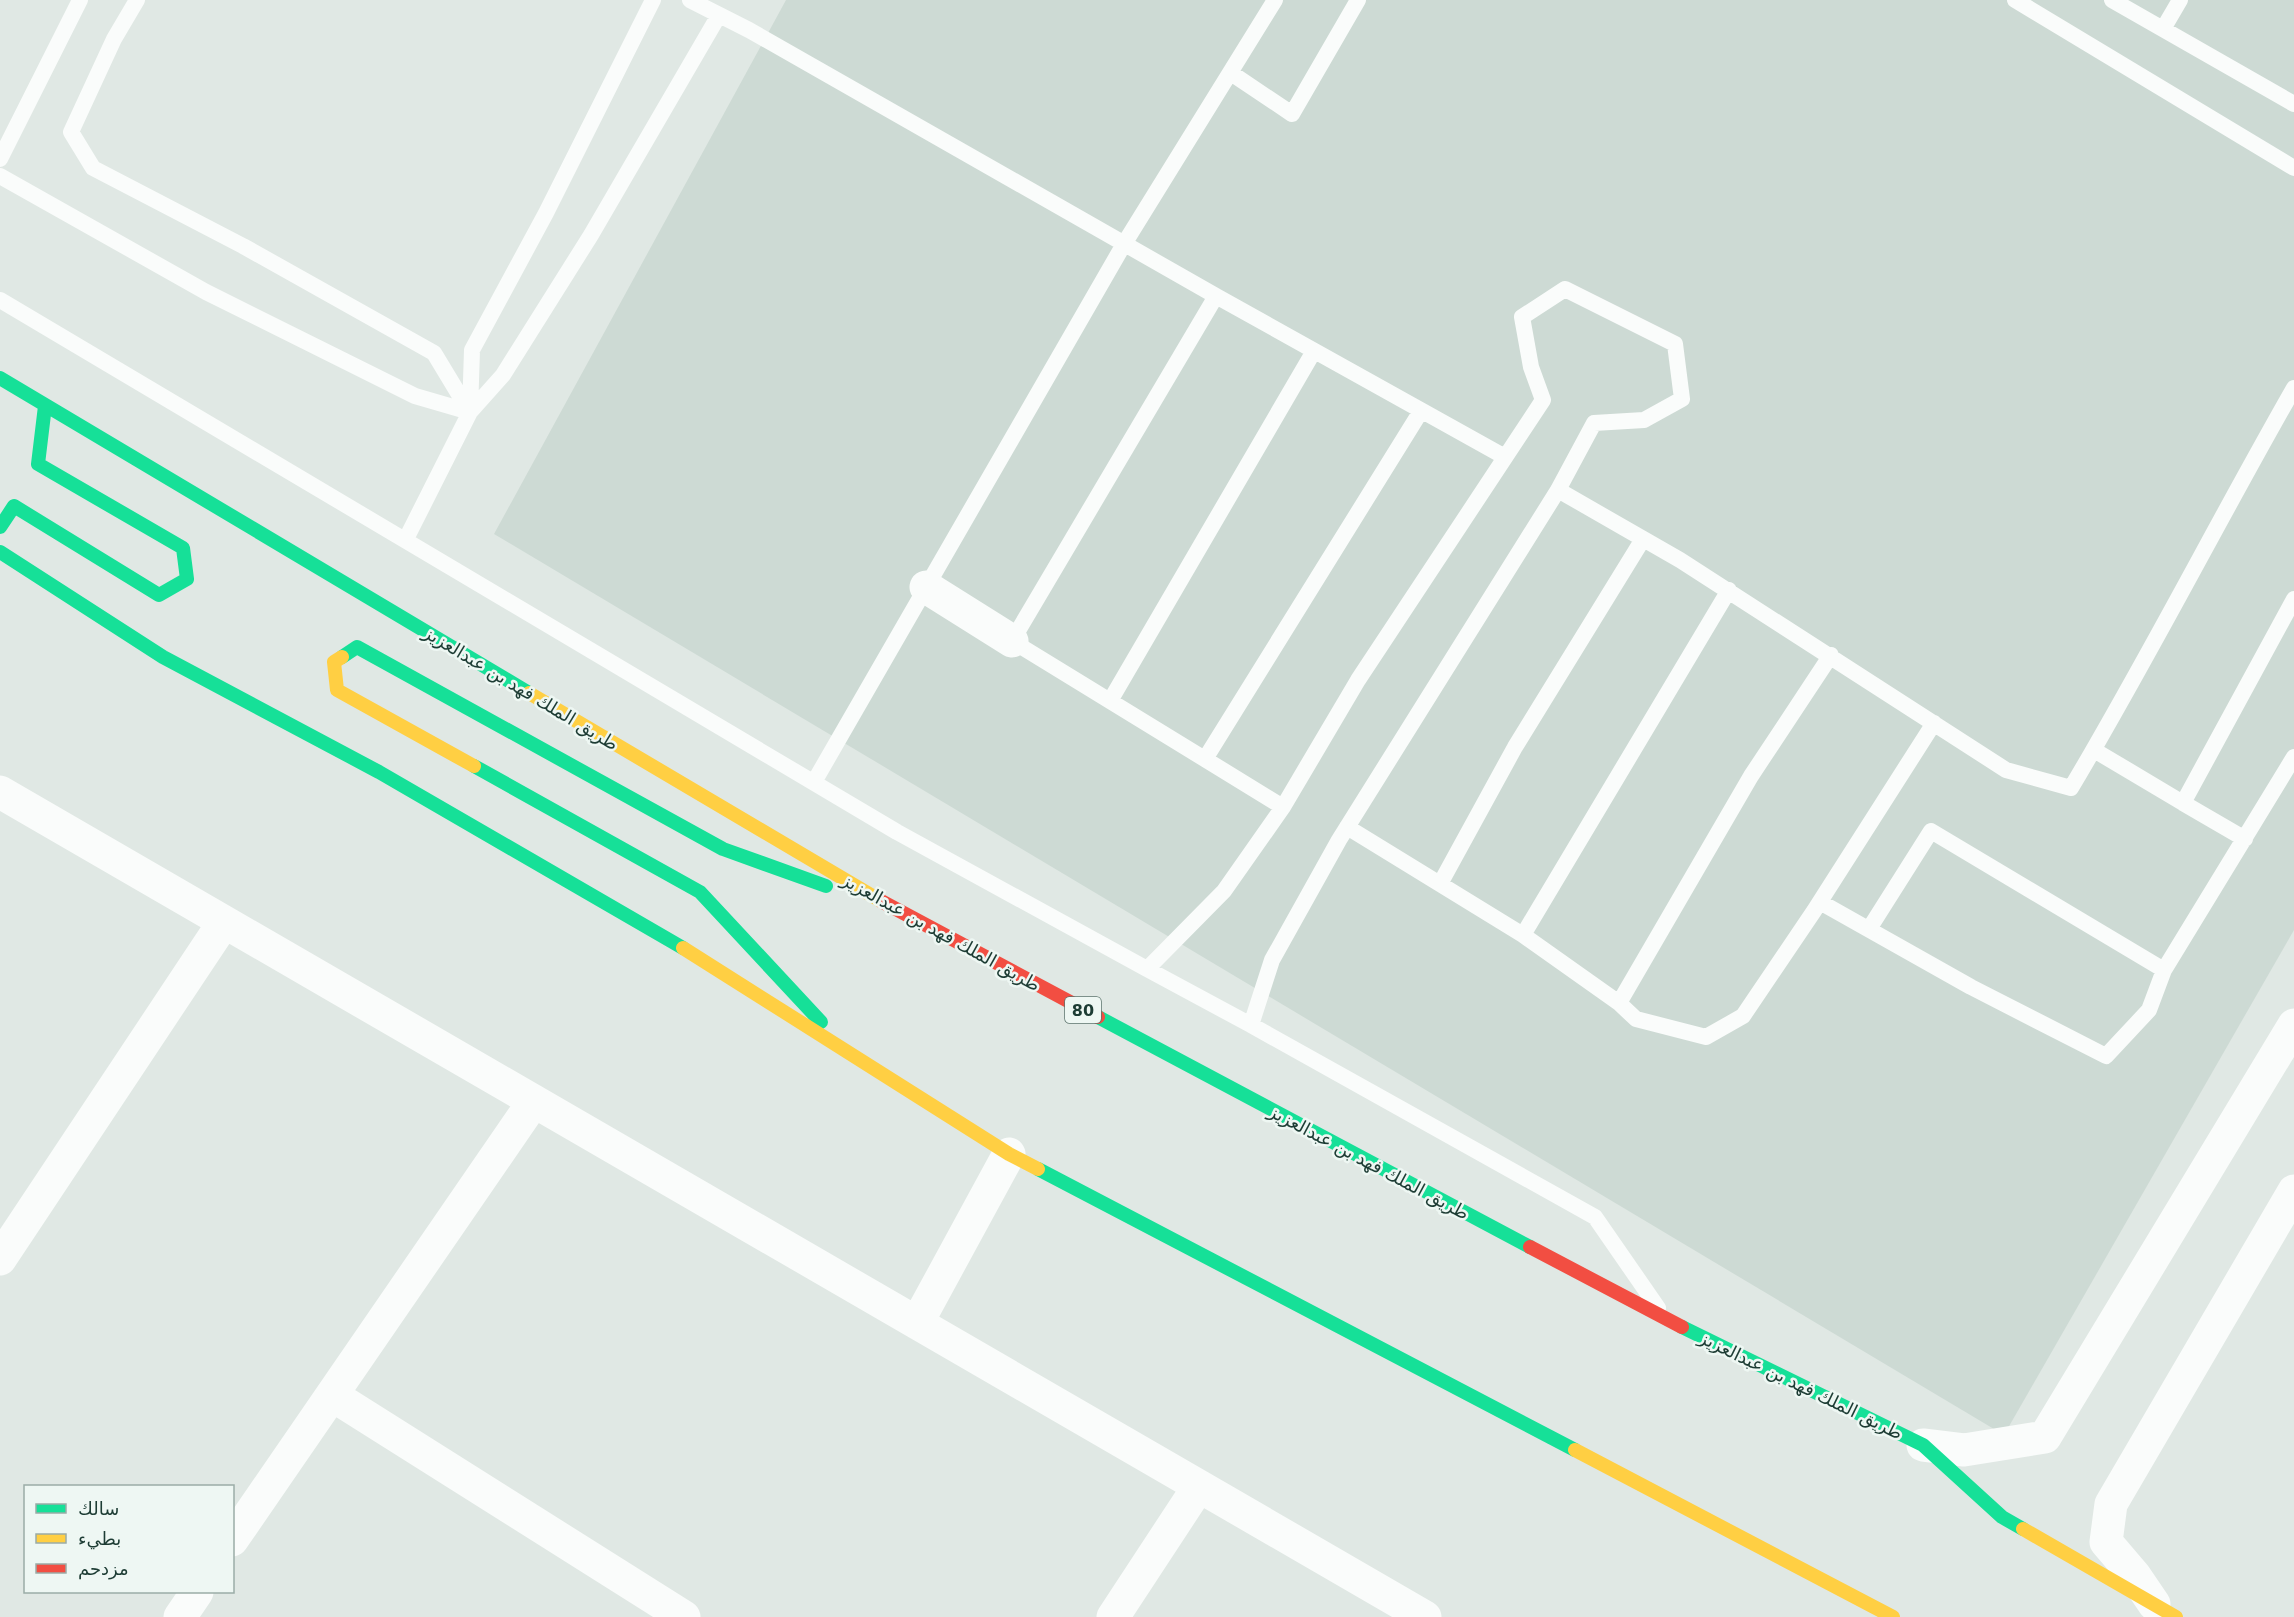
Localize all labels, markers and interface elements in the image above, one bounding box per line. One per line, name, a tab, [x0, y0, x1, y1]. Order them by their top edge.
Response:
street label: طريق الملك فهد بن عبدالعزيز	[418, 621, 622, 756]
street label: طريق الملك فهد بن عبدالعزيز	[837, 868, 1044, 996]
road number: 80	[1065, 997, 1101, 1023]
street label: طريق الملك فهد بن عبدالعزيز	[1264, 1100, 1473, 1225]
street label: طريق الملك فهد بن عبدالعزيز	[1694, 1326, 1906, 1444]
legend	[24, 1485, 234, 1593]
text: سالك	[78, 1498, 119, 1519]
text: بطيء	[78, 1528, 121, 1550]
text: مزدحم	[78, 1558, 129, 1580]

